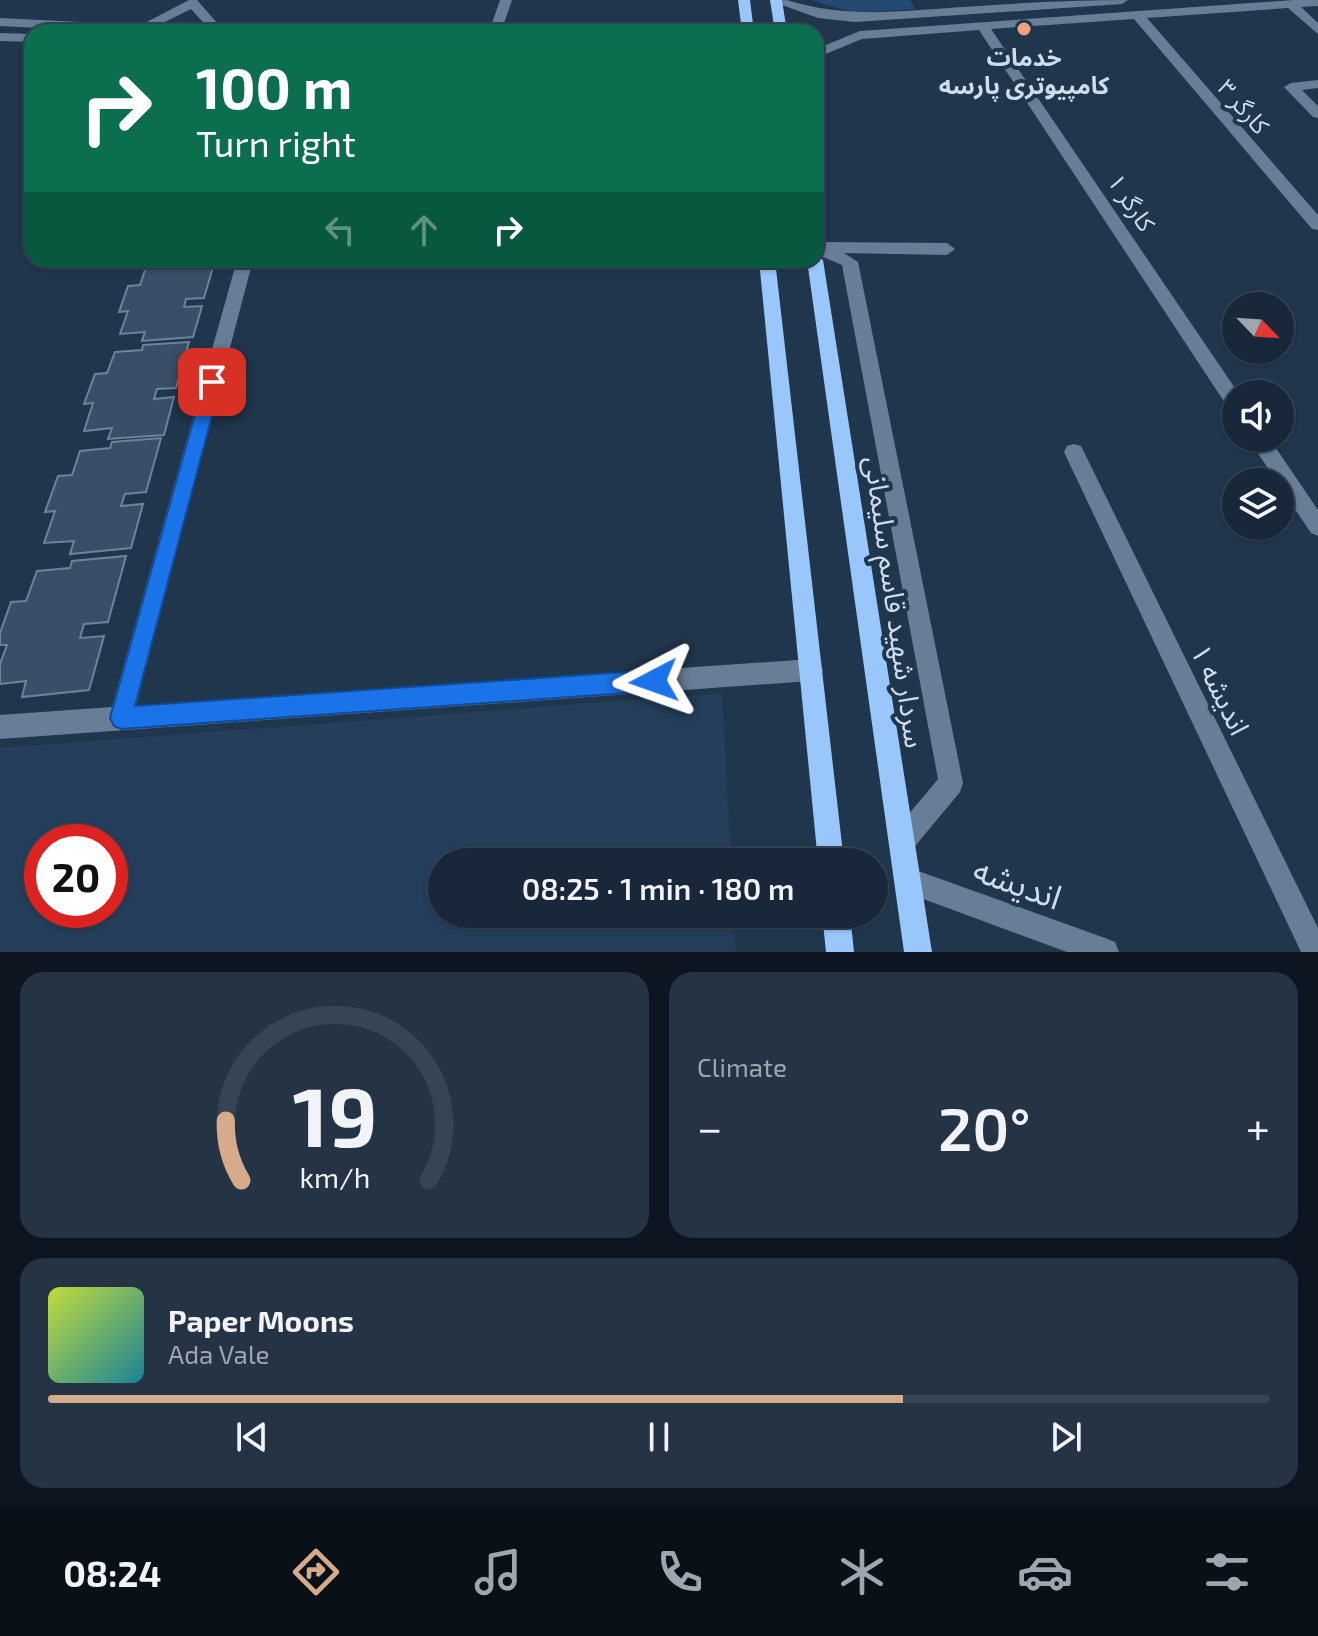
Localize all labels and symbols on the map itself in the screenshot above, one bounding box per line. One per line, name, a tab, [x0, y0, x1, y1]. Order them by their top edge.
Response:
marker: خدمات کامپیوتری پارسه	[1015, 20, 1033, 38]
place label: خدمات کامپیوتری پارسه	[939, 42, 1110, 101]
street label: کارگر ۳	[1212, 73, 1276, 141]
street label: کارگر ۱	[1101, 168, 1162, 238]
north arrow	[1222, 292, 1294, 364]
pin	[178, 348, 246, 416]
street label: سردار شهید قاسم سلیمانی	[853, 454, 933, 751]
street label: اندیشه ۱	[1184, 638, 1258, 740]
position arrow	[612, 639, 696, 723]
speed limit sign: 20	[24, 824, 128, 928]
street label: اندیشه	[968, 847, 1068, 917]

